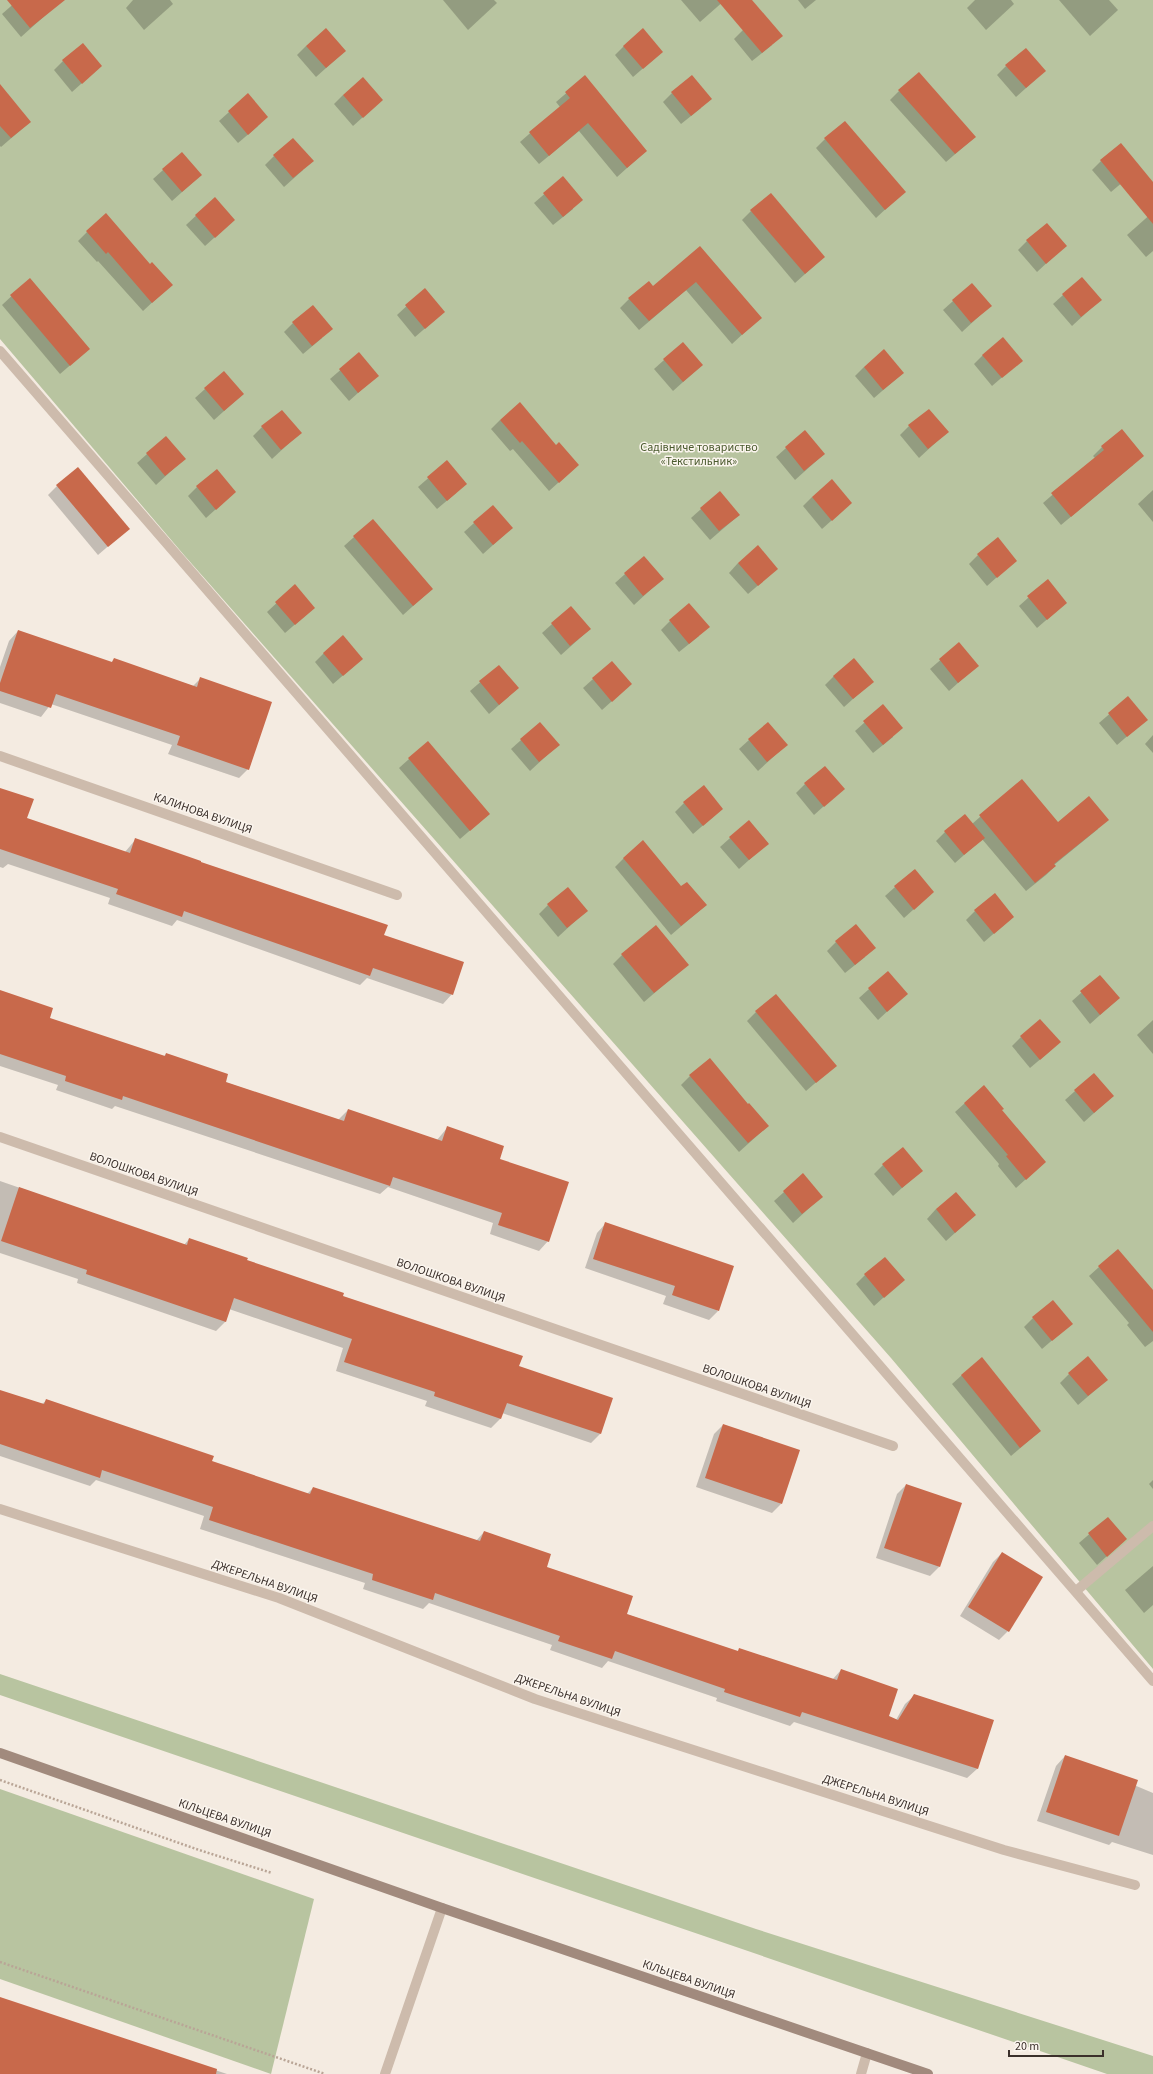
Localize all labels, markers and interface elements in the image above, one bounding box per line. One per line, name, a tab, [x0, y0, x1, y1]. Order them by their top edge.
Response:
park label: Садівниче товариство «Текстильник»	[640, 439, 758, 470]
street label: КАЛИНОВА ВУЛИЦЯ	[151, 789, 254, 838]
street label: ВОЛОШКОВА ВУЛИЦЯ	[87, 1148, 201, 1201]
street label: ВОЛОШКОВА ВУЛИЦЯ	[394, 1254, 508, 1307]
street label: ВОЛОШКОВА ВУЛИЦЯ	[700, 1360, 814, 1413]
street label: ДЖЕРЕЛЬНА ВУЛИЦЯ	[210, 1555, 320, 1608]
street label: ДЖЕРЕЛЬНА ВУЛИЦЯ	[513, 1669, 623, 1722]
street label: ДЖЕРЕЛЬНА ВУЛИЦЯ	[820, 1770, 931, 1821]
street label: КІЛЬЦЕВА ВУЛИЦЯ	[176, 1795, 274, 1842]
street label: КІЛЬЦЕВА ВУЛИЦЯ	[640, 1956, 738, 2003]
scale bar	[1009, 2032, 1103, 2058]
text: 20 m	[1015, 2038, 1039, 2055]

